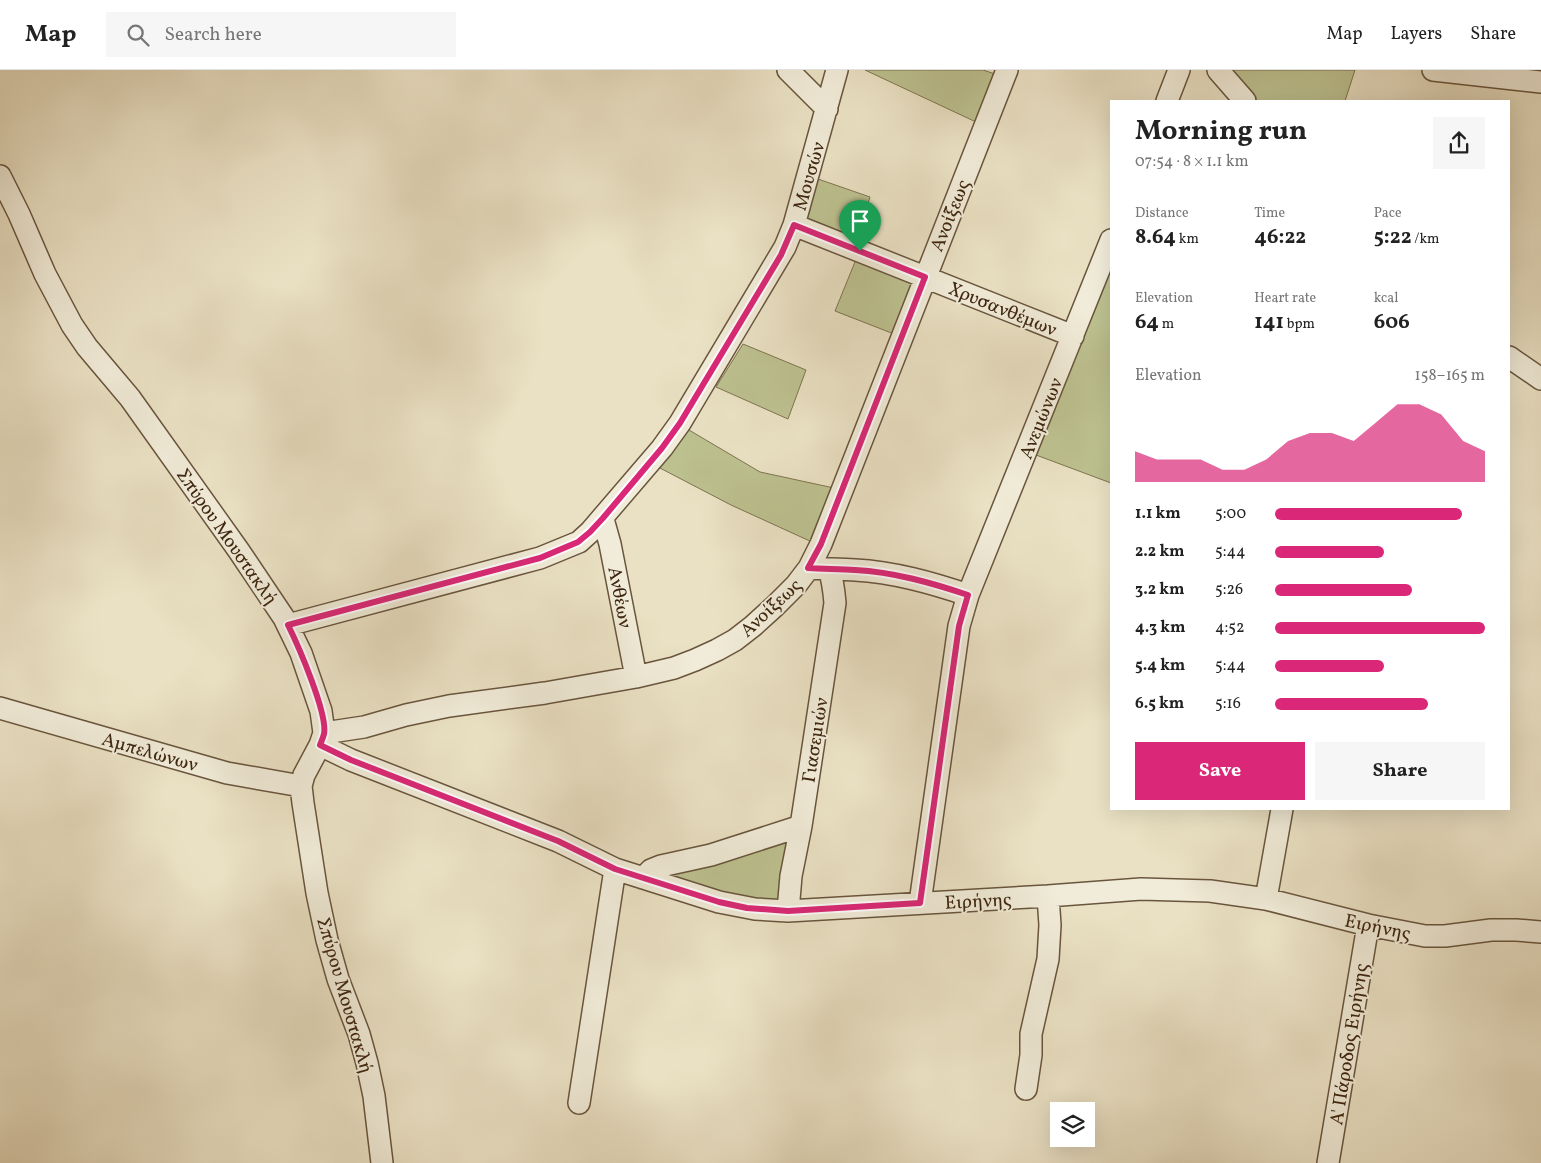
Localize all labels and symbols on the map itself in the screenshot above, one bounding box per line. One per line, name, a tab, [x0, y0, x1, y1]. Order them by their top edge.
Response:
street label: Μουσών	[788, 139, 832, 214]
street label: Ανοίξεως	[925, 176, 977, 256]
pin	[839, 200, 881, 251]
street label: Χρυσανθέμων	[944, 276, 1060, 343]
street label: Ανεμώνων	[1014, 374, 1070, 463]
street label: Σπύρου Μουστακλή	[169, 464, 283, 611]
street label: Ανθέων	[600, 564, 638, 630]
street label: Ανοίξεως	[735, 573, 808, 644]
street label: Γιασεμιών	[796, 696, 836, 785]
street label: Αμπελώνων	[98, 727, 200, 779]
street label: Ειρήνης	[944, 887, 1012, 917]
street label: Ειρήνης	[1342, 908, 1413, 948]
street label: Σπύρου Μουστακλή	[309, 914, 379, 1077]
street label: A' Πάροδος Ειρήνης	[1324, 962, 1376, 1127]

